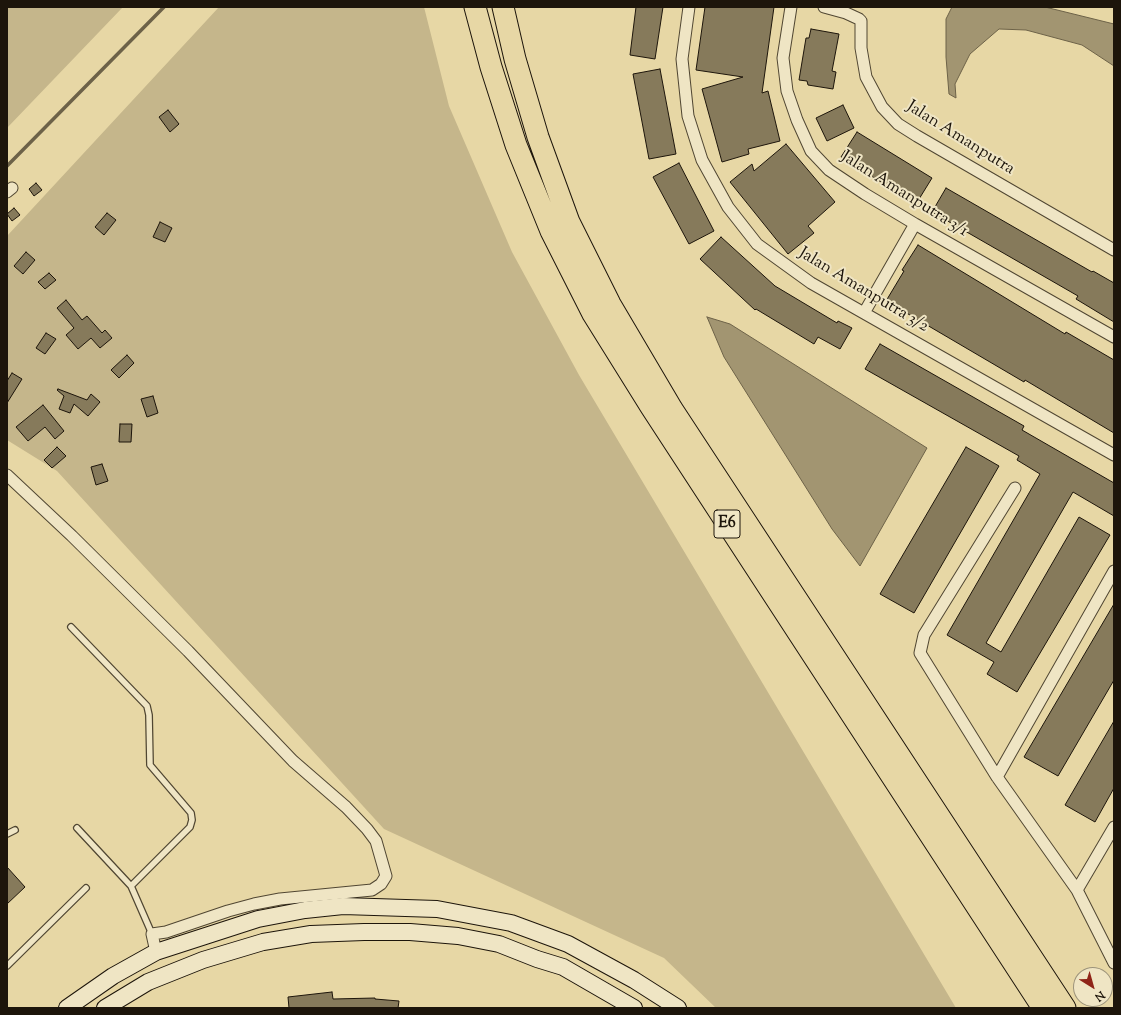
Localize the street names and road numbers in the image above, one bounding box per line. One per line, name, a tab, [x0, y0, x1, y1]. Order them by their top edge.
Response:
street label: Jalan Amanputra	[902, 98, 1018, 180]
street label: Jalan Amanputra 3/1	[837, 148, 971, 242]
street label: Jalan Amanputra 3/2	[794, 244, 932, 338]
road number: E6	[714, 510, 740, 538]

